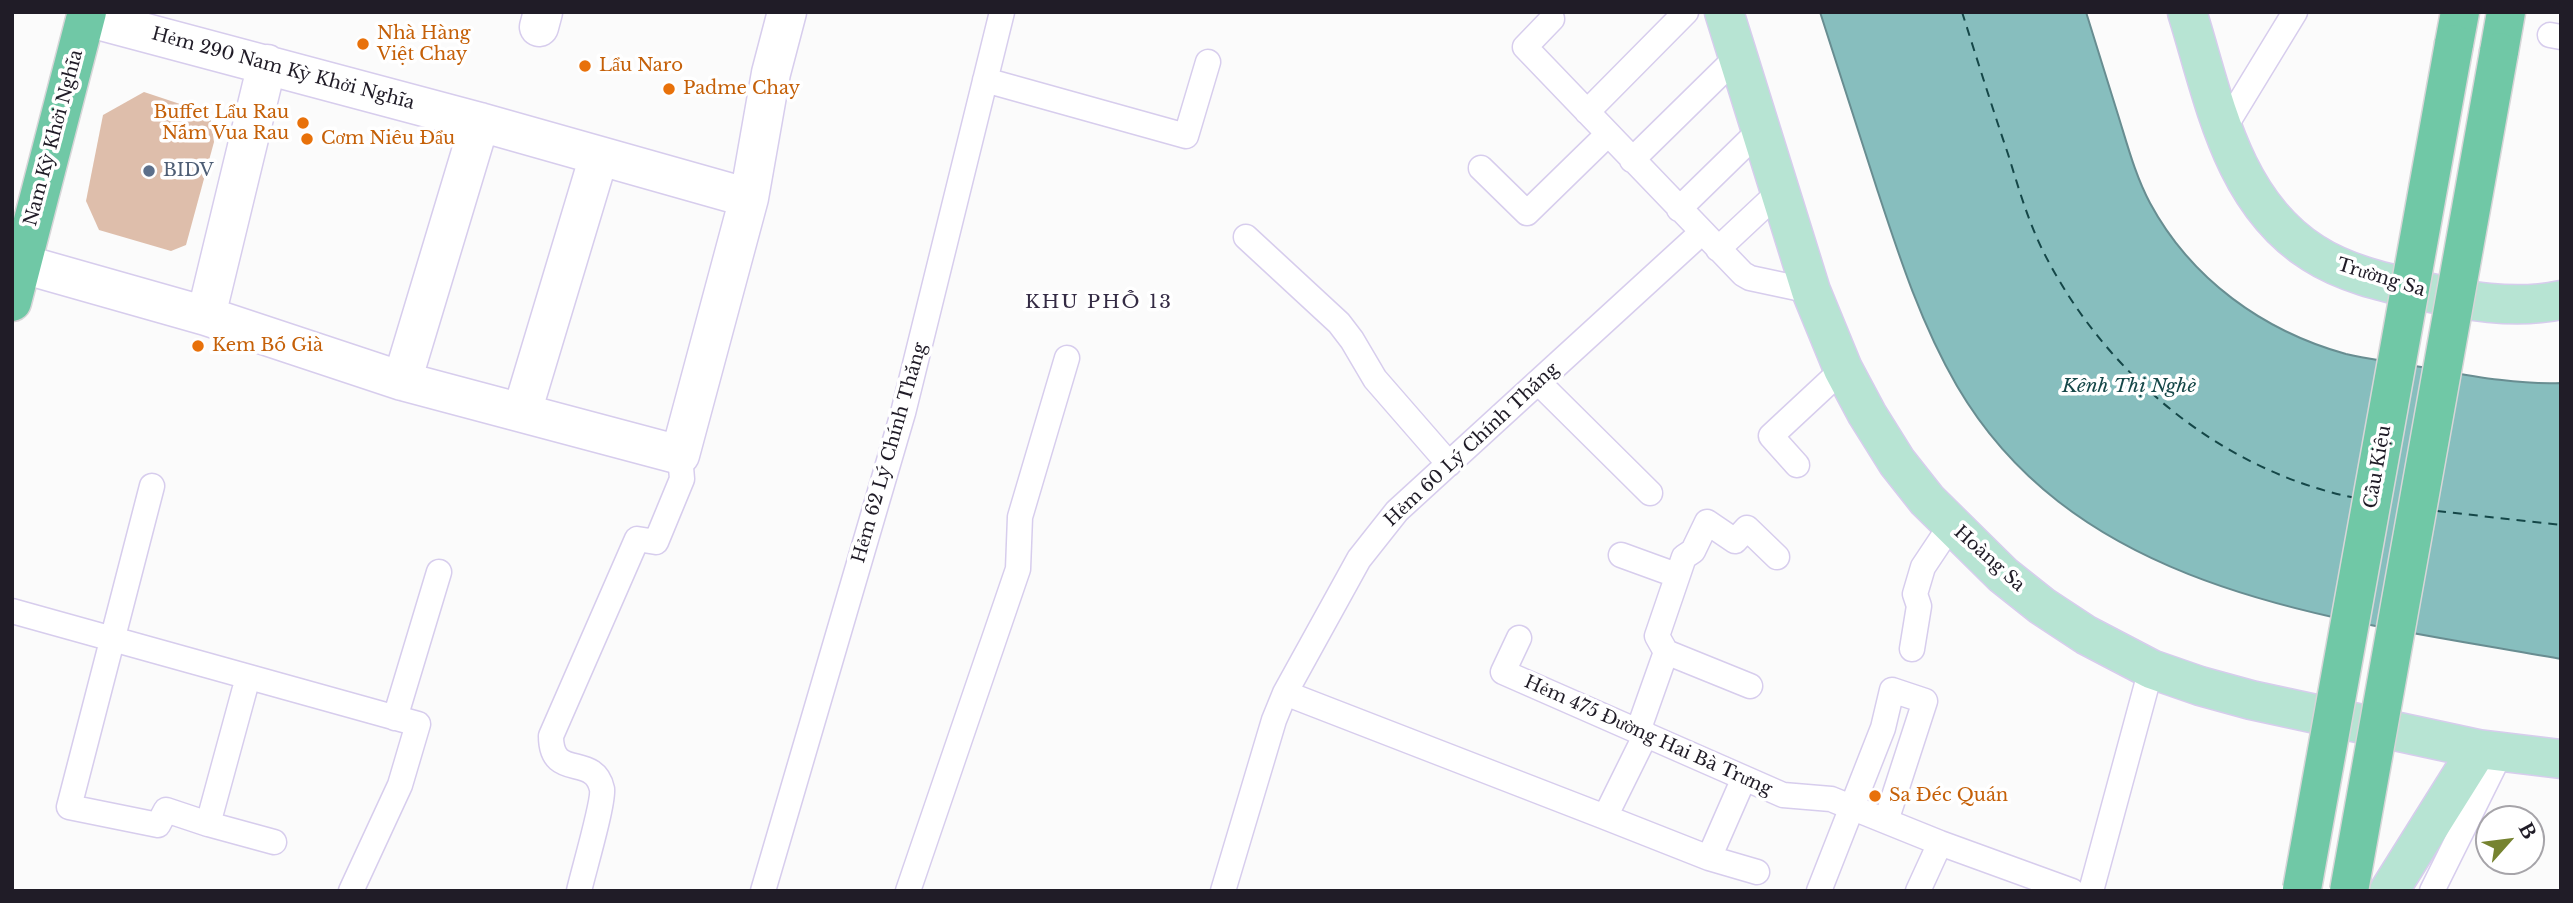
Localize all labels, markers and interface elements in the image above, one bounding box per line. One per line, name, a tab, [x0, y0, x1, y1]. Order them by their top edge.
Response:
street label: Hẻm 290 Nam Kỳ Khởi Nghĩa	[149, 23, 417, 115]
place label: Nhà Hàng Việt Chay	[377, 23, 471, 66]
marker: Nhà Hàng Việt Chay	[355, 36, 371, 52]
street label: Nam Kỳ Khởi Nghĩa	[20, 48, 88, 228]
place label: Lẩu Naro	[599, 55, 683, 77]
marker: Lẩu Naro	[577, 58, 593, 74]
place label: Padme Chay	[683, 78, 800, 100]
marker: Padme Chay	[661, 81, 677, 97]
place label: Buffet Lẩu Rau Nấm Vua Rau	[153, 102, 289, 144]
marker: Buffet Lẩu Rau Nấm Vua Rau	[295, 115, 311, 131]
place label: Cơm Niêu Đẩu	[321, 128, 455, 150]
marker: Cơm Niêu Đẩu	[299, 131, 315, 147]
place label: BIDV	[163, 160, 214, 182]
marker: BIDV	[141, 163, 157, 179]
street label: Trường Sa	[2334, 254, 2428, 302]
district label: KHU PHỐ 13	[1026, 292, 1172, 314]
place label: Kem Bố Già	[212, 335, 323, 357]
marker: Kem Bố Già	[190, 338, 206, 354]
street label: Hẻm 62 Lý Chính Thắng	[848, 340, 932, 566]
street label: Hẻm 60 Lý Chính Thắng	[1381, 359, 1563, 531]
water label: Kênh Thị Nghè	[2062, 376, 2196, 398]
street label: Cầu Kiệu	[2360, 424, 2396, 510]
street label: Hoàng Sa	[1949, 522, 2029, 596]
street label: Hẻm 475 Đường Hai Bà Trưng	[1521, 671, 1775, 801]
place label: Sa Đéc Quán	[1889, 785, 2008, 807]
marker: Sa Đéc Quán	[1867, 788, 1883, 804]
north arrow	[2475, 805, 2545, 875]
text: B	[2514, 819, 2541, 843]

